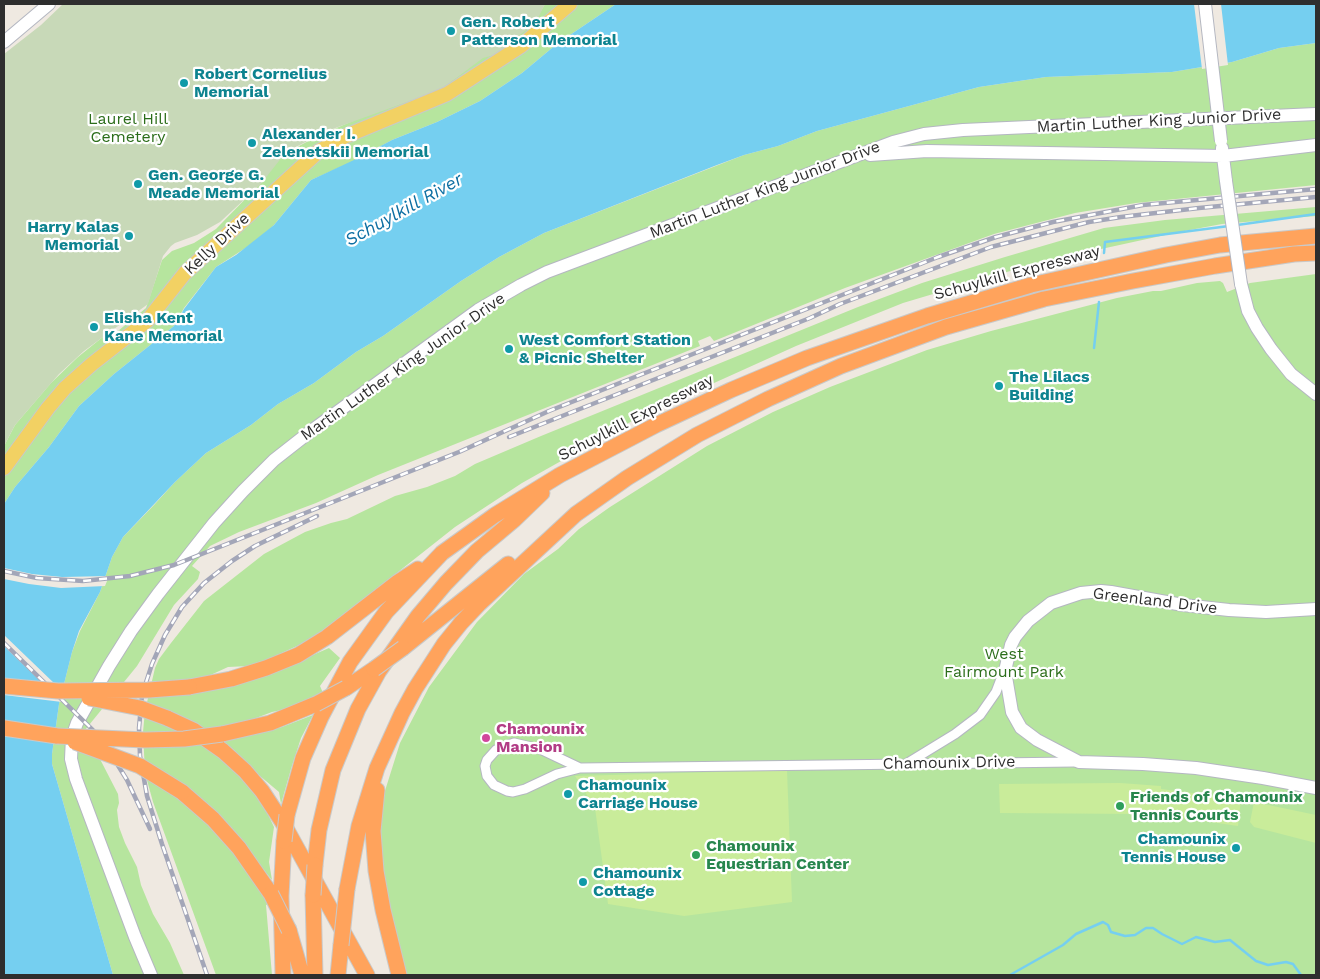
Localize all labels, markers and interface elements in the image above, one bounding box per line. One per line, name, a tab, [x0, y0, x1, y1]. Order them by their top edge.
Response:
place label: Gen. Robert Patterson Memorial	[461, 12, 617, 50]
marker: Gen. Robert Patterson Memorial	[445, 25, 457, 37]
place label: Robert Cornelius Memorial	[194, 64, 327, 102]
marker: Robert Cornelius Memorial	[178, 77, 190, 89]
street label: Martin Luther King Junior Drive	[1036, 105, 1282, 137]
park label: Laurel Hill Cemetery	[88, 109, 168, 147]
place label: Alexander I. Zelenetskii Memorial	[262, 124, 429, 162]
marker: Alexander I. Zelenetskii Memorial	[246, 137, 258, 149]
street label: Martin Luther King Junior Drive	[647, 137, 883, 243]
place label: Gen. George G. Meade Memorial	[148, 165, 279, 203]
water label: Schuylkill River	[341, 169, 467, 251]
marker: Gen. George G. Meade Memorial	[132, 178, 144, 190]
street label: Kelly Drive	[180, 209, 254, 279]
place label: Harry Kalas Memorial	[27, 217, 119, 255]
marker: Harry Kalas Memorial	[123, 230, 135, 242]
street label: Schuylkill Expressway	[932, 242, 1102, 304]
street label: Martin Luther King Junior Drive	[297, 289, 509, 445]
place label: Elisha Kent Kane Memorial	[104, 308, 222, 346]
marker: Elisha Kent Kane Memorial	[88, 321, 100, 333]
place label: West Comfort Station & Picnic Shelter	[519, 330, 691, 368]
marker: West Comfort Station & Picnic Shelter	[503, 343, 515, 355]
place label: The Lilacs Building	[1009, 367, 1090, 405]
street label: Schuylkill Expressway	[555, 371, 717, 465]
marker: The Lilacs Building	[993, 380, 1005, 392]
street label: Greenland Drive	[1092, 584, 1218, 618]
park label: West Fairmount Park	[944, 644, 1064, 682]
place label: Chamounix Mansion	[496, 719, 585, 757]
marker: Chamounix Mansion	[480, 732, 492, 744]
street label: Chamounix Drive	[883, 752, 1015, 774]
place label: Chamounix Carriage House	[578, 775, 698, 813]
place label: Friends of Chamounix Tennis Courts	[1130, 787, 1303, 825]
marker: Chamounix Carriage House	[562, 788, 574, 800]
marker: Friends of Chamounix Tennis Courts	[1114, 800, 1126, 812]
place label: Chamounix Tennis House	[1121, 829, 1226, 867]
place label: Chamounix Equestrian Center	[706, 836, 849, 874]
marker: Chamounix Tennis House	[1230, 842, 1242, 854]
marker: Chamounix Equestrian Center	[690, 849, 702, 861]
place label: Chamounix Cottage	[593, 863, 682, 901]
marker: Chamounix Cottage	[577, 876, 589, 888]

